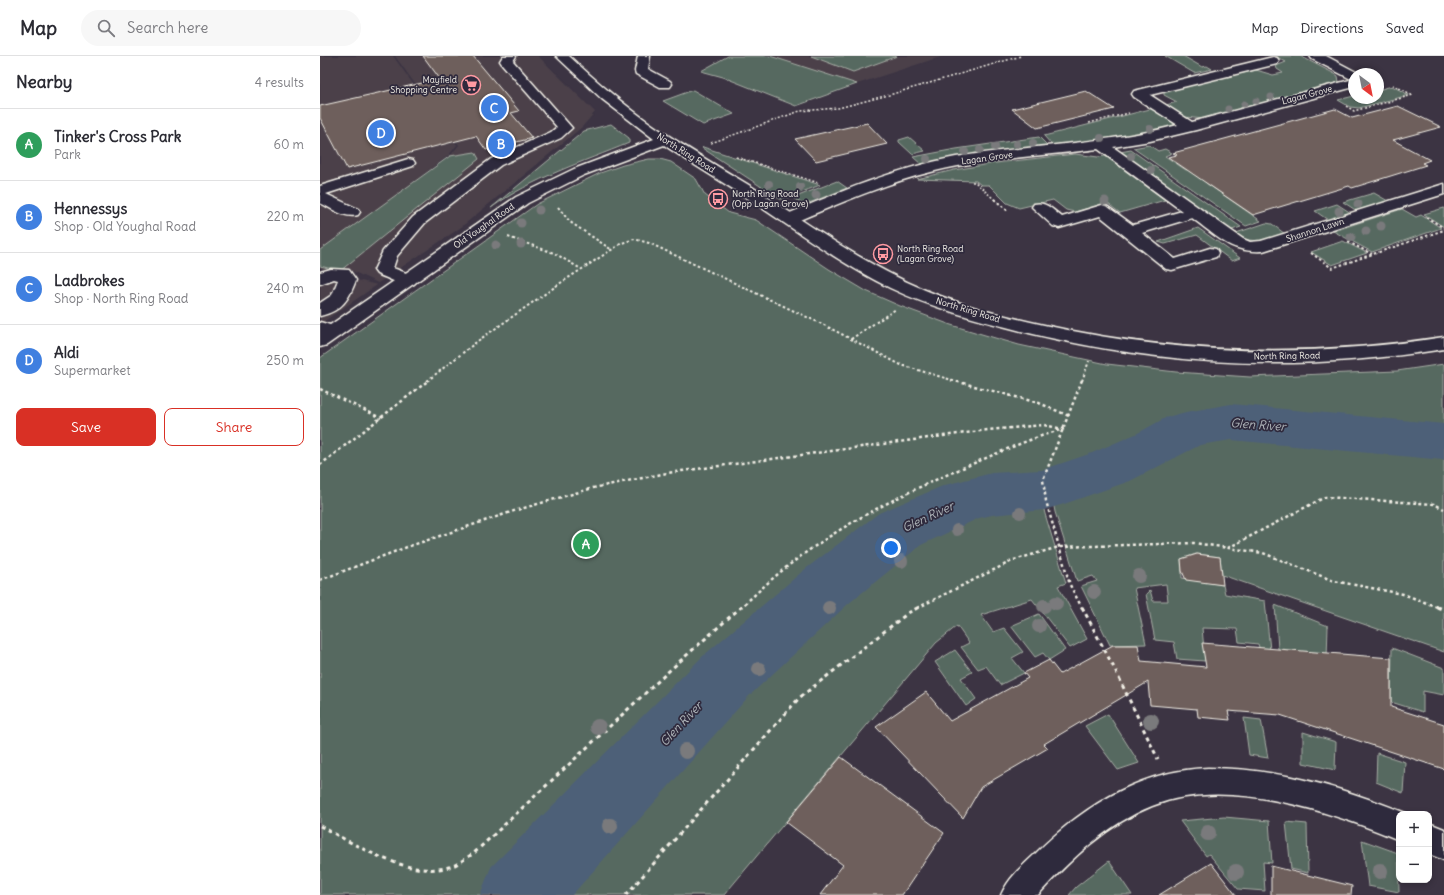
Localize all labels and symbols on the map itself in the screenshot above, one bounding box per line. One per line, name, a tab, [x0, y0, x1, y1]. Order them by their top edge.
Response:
north arrow	[1348, 68, 1384, 104]
place label: Mayfield Shopping Centre	[390, 74, 457, 95]
supermarket icon: Mayfield Shopping Centre	[460, 74, 482, 96]
street label: Lagan Grove	[1280, 82, 1333, 107]
pin: C	[481, 93, 507, 123]
pin: D	[368, 118, 394, 148]
pin: B	[488, 129, 514, 159]
street label: North Ring Road	[655, 130, 717, 175]
street label: Lagan Grove	[961, 148, 1013, 167]
bus stop icon: North Ring Road (Opp Lagan Grove)	[707, 188, 729, 210]
place label: North Ring Road (Opp Lagan Grove)	[732, 188, 808, 209]
street label: Old Youghal Road	[451, 201, 516, 251]
street label: Shannon Lawn	[1284, 215, 1345, 244]
bus stop icon: North Ring Road (Lagan Grove)	[872, 243, 894, 265]
place label: North Ring Road (Lagan Grove)	[897, 243, 963, 264]
street label: North Ring Road	[935, 295, 1002, 324]
street label: North Ring Road	[1254, 349, 1320, 362]
water label: Glen River	[1230, 415, 1288, 434]
water label: Glen River	[900, 497, 958, 535]
pin: A	[573, 529, 599, 559]
your location	[881, 538, 901, 558]
water label: Glen River	[656, 697, 706, 749]

